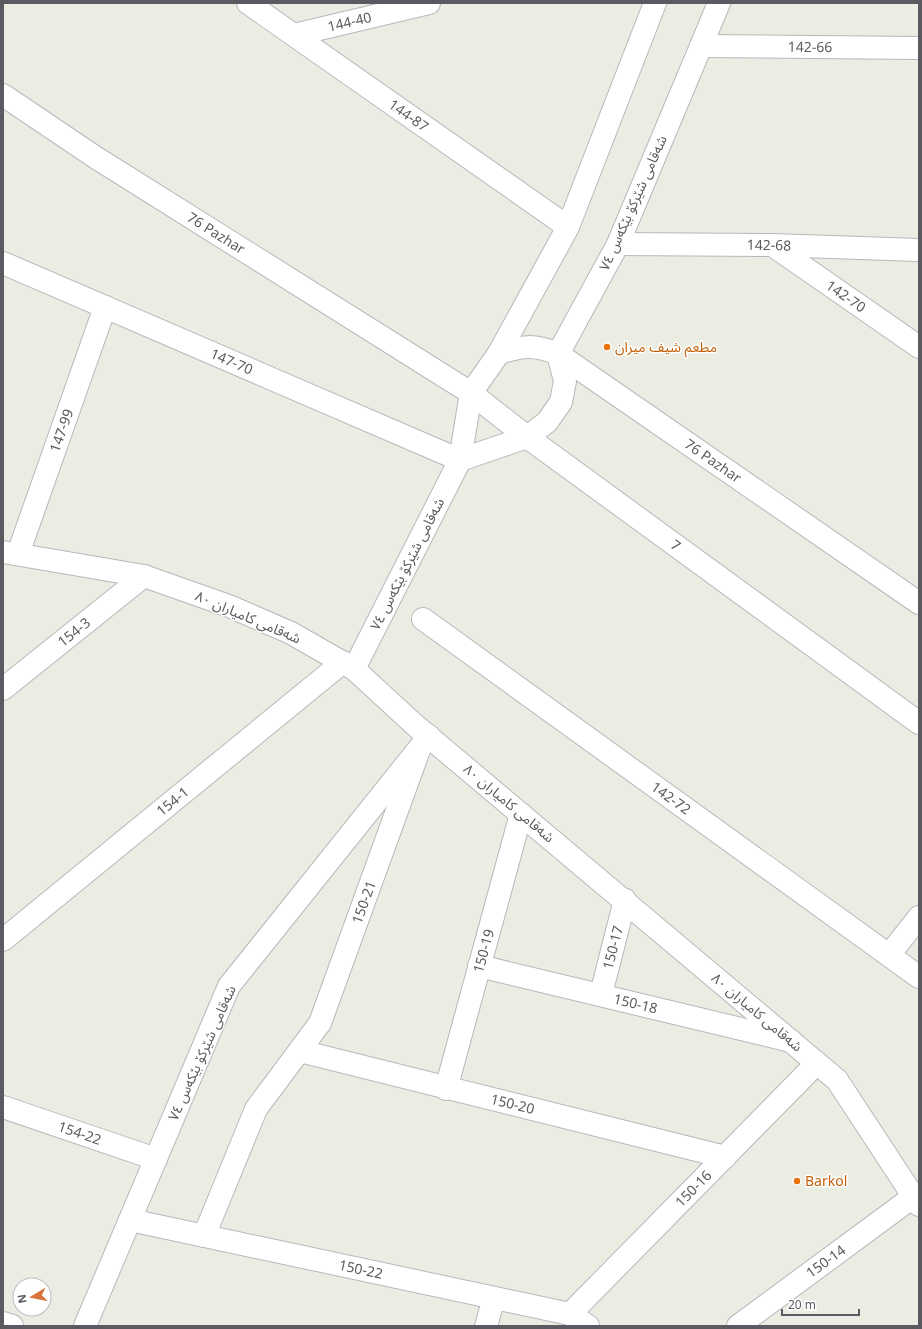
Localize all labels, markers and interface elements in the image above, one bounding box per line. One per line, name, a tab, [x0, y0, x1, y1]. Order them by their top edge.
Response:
street label: 144-40	[325, 7, 373, 36]
street label: 142-66	[788, 37, 832, 56]
street label: 144-87	[385, 94, 433, 136]
street label: شەقامی شێرکۆ بێکەس ٧٤	[594, 132, 671, 273]
street label: 76 Pazhar	[184, 207, 249, 258]
street label: 142-68	[747, 235, 792, 255]
street label: 142-70	[822, 275, 870, 316]
place label: مطعم شيف ميران	[615, 337, 717, 358]
marker: مطعم شيف ميران	[602, 342, 612, 352]
street label: 147-70	[208, 344, 256, 379]
street label: 147-99	[45, 406, 77, 454]
street label: 76 Pazhar	[681, 434, 746, 487]
street label: شەقامی شێرکۆ بێکەس ٧٤	[365, 494, 448, 633]
street label: 7	[667, 535, 685, 555]
street label: شەقامی کامیاران ٨٠	[192, 586, 304, 647]
street label: 154-3	[53, 613, 94, 651]
street label: شەقامی کامیاران ٨٠	[460, 759, 559, 846]
street label: 142-72	[648, 777, 695, 818]
street label: 154-1	[152, 782, 192, 820]
street label: 150-21	[347, 878, 380, 926]
street label: 150-17	[598, 923, 627, 971]
street label: 150-19	[468, 927, 498, 975]
street label: شەقامی کامیاران ٨٠	[708, 968, 807, 1055]
street label: شەقامی شێرکۆ بێکەس ٧٤	[163, 982, 240, 1123]
street label: 150-18	[612, 989, 660, 1018]
street label: 150-20	[489, 1089, 537, 1118]
street label: 154-22	[56, 1116, 104, 1149]
street label: 150-16	[671, 1166, 716, 1211]
place label: Barkol	[805, 1171, 847, 1190]
marker: Barkol	[792, 1176, 802, 1186]
street label: 150-14	[802, 1240, 849, 1282]
street label: 150-22	[337, 1255, 385, 1283]
north arrow	[12, 1277, 52, 1317]
scale bar	[782, 1291, 859, 1317]
text: N	[13, 1293, 30, 1305]
text: 20 m	[788, 1296, 816, 1313]

